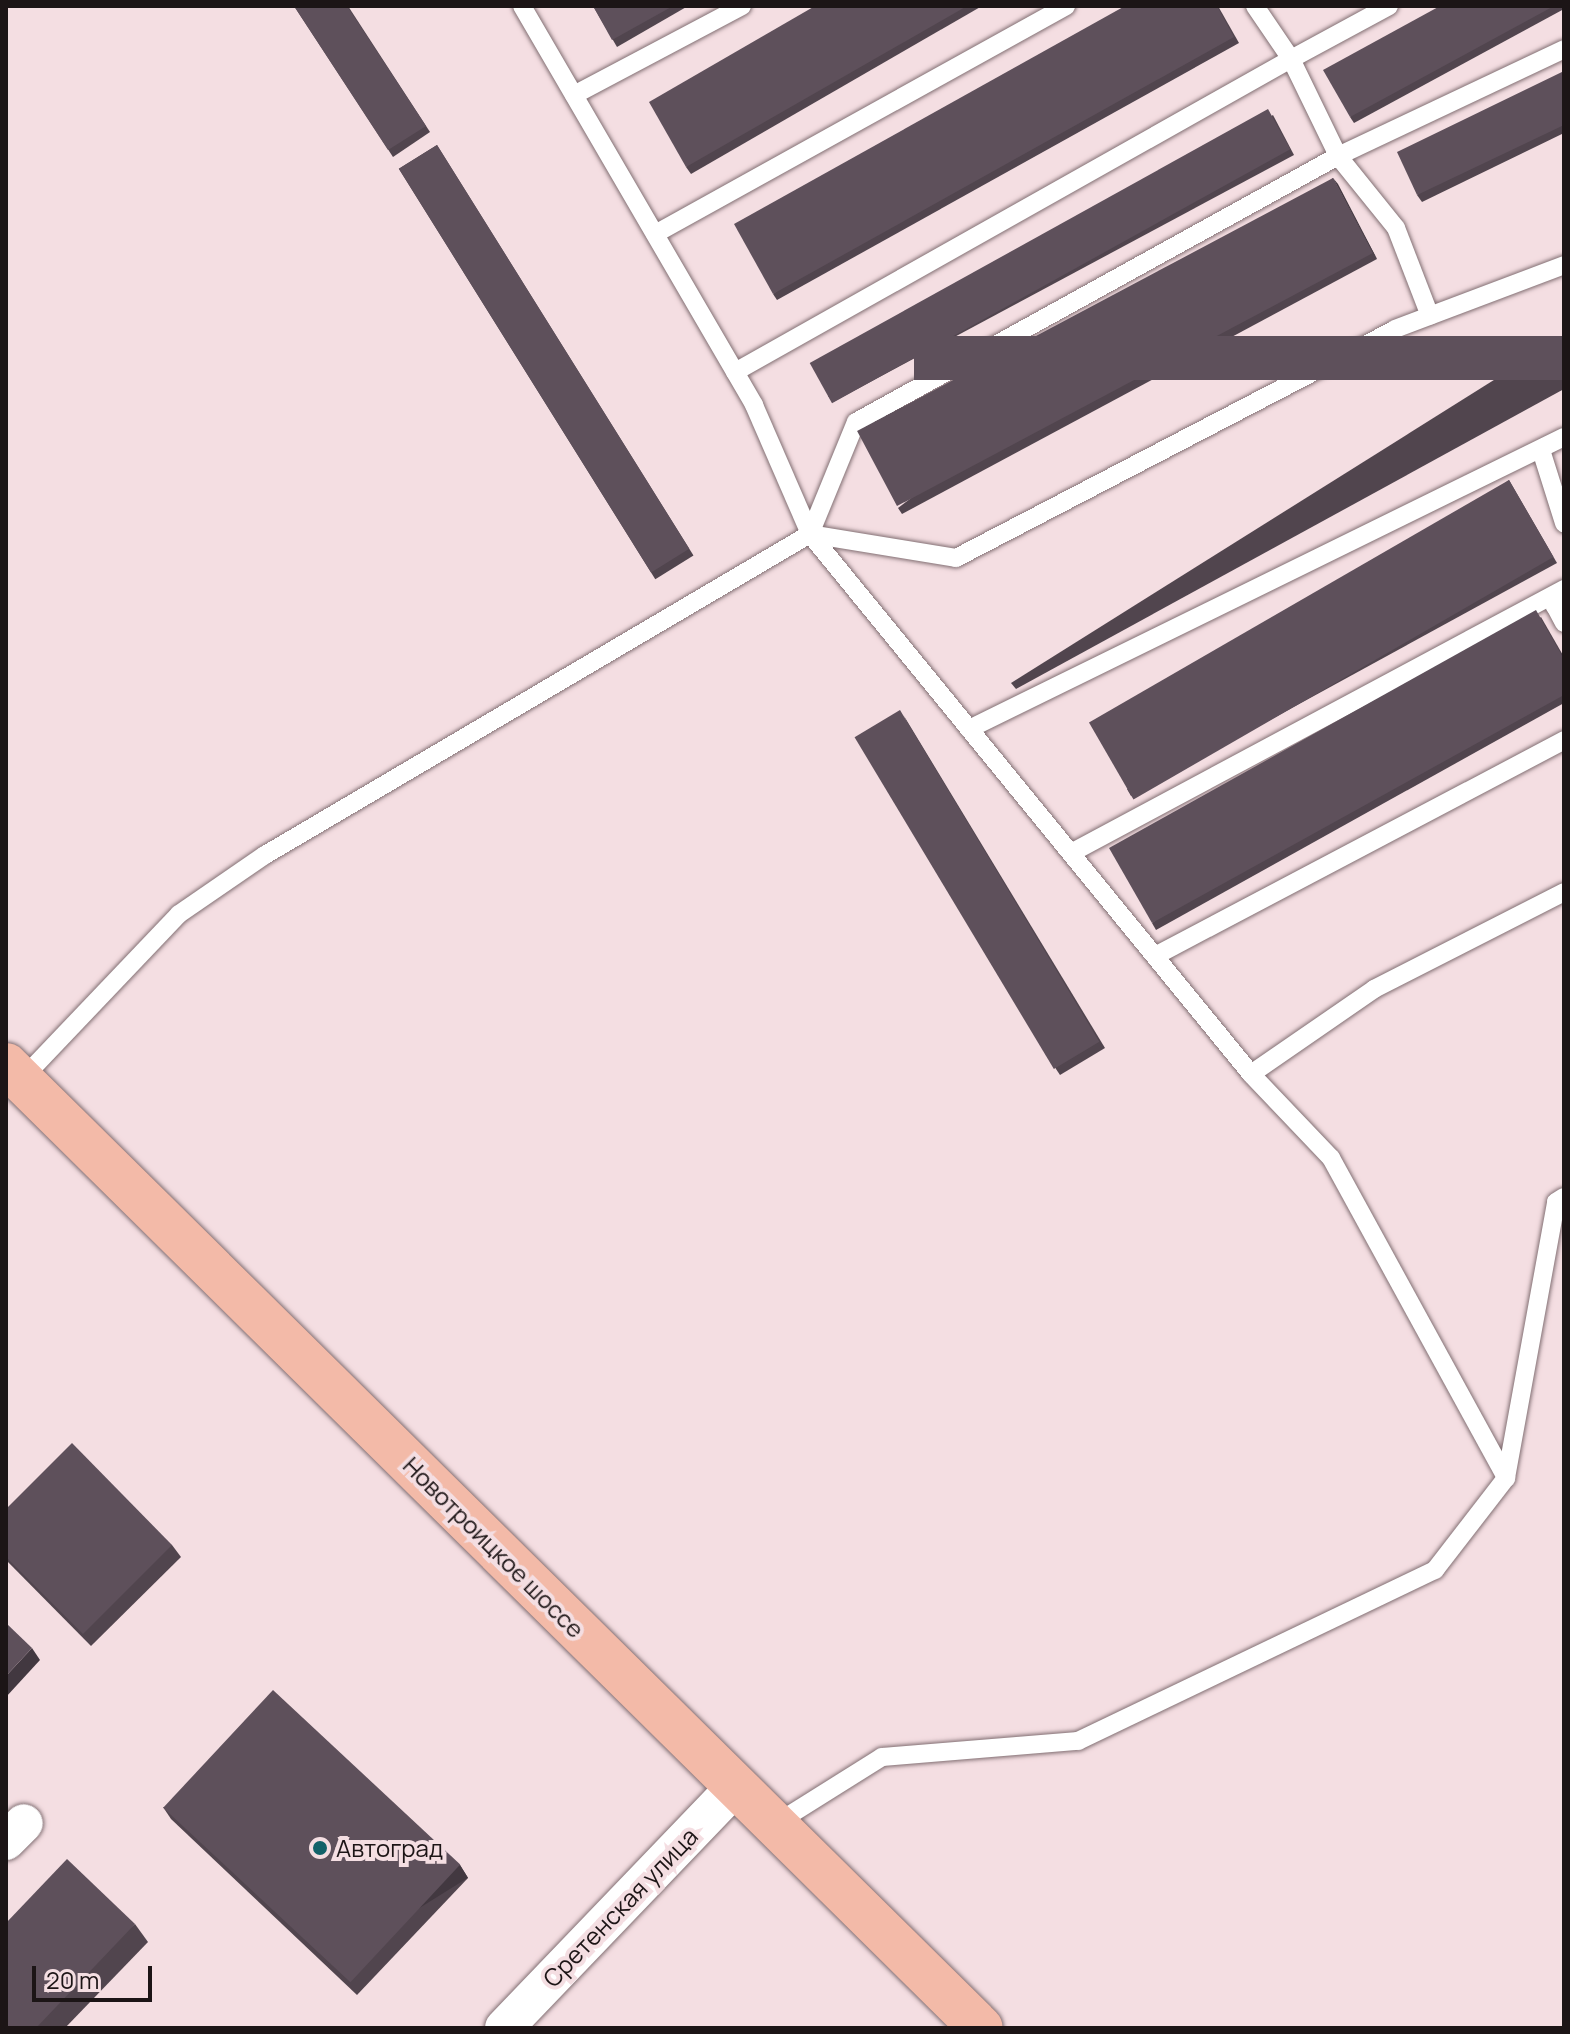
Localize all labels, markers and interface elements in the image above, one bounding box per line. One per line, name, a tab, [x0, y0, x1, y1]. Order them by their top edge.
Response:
street label: Новотроицкое шоссе	[398, 1451, 590, 1643]
street label: Сретенская улица	[537, 1821, 703, 1993]
place label: Автоград	[336, 1834, 443, 1862]
marker: Автоград	[311, 1839, 329, 1857]
scale bar	[36, 1950, 156, 2000]
text: 20 m	[46, 1963, 99, 1996]

